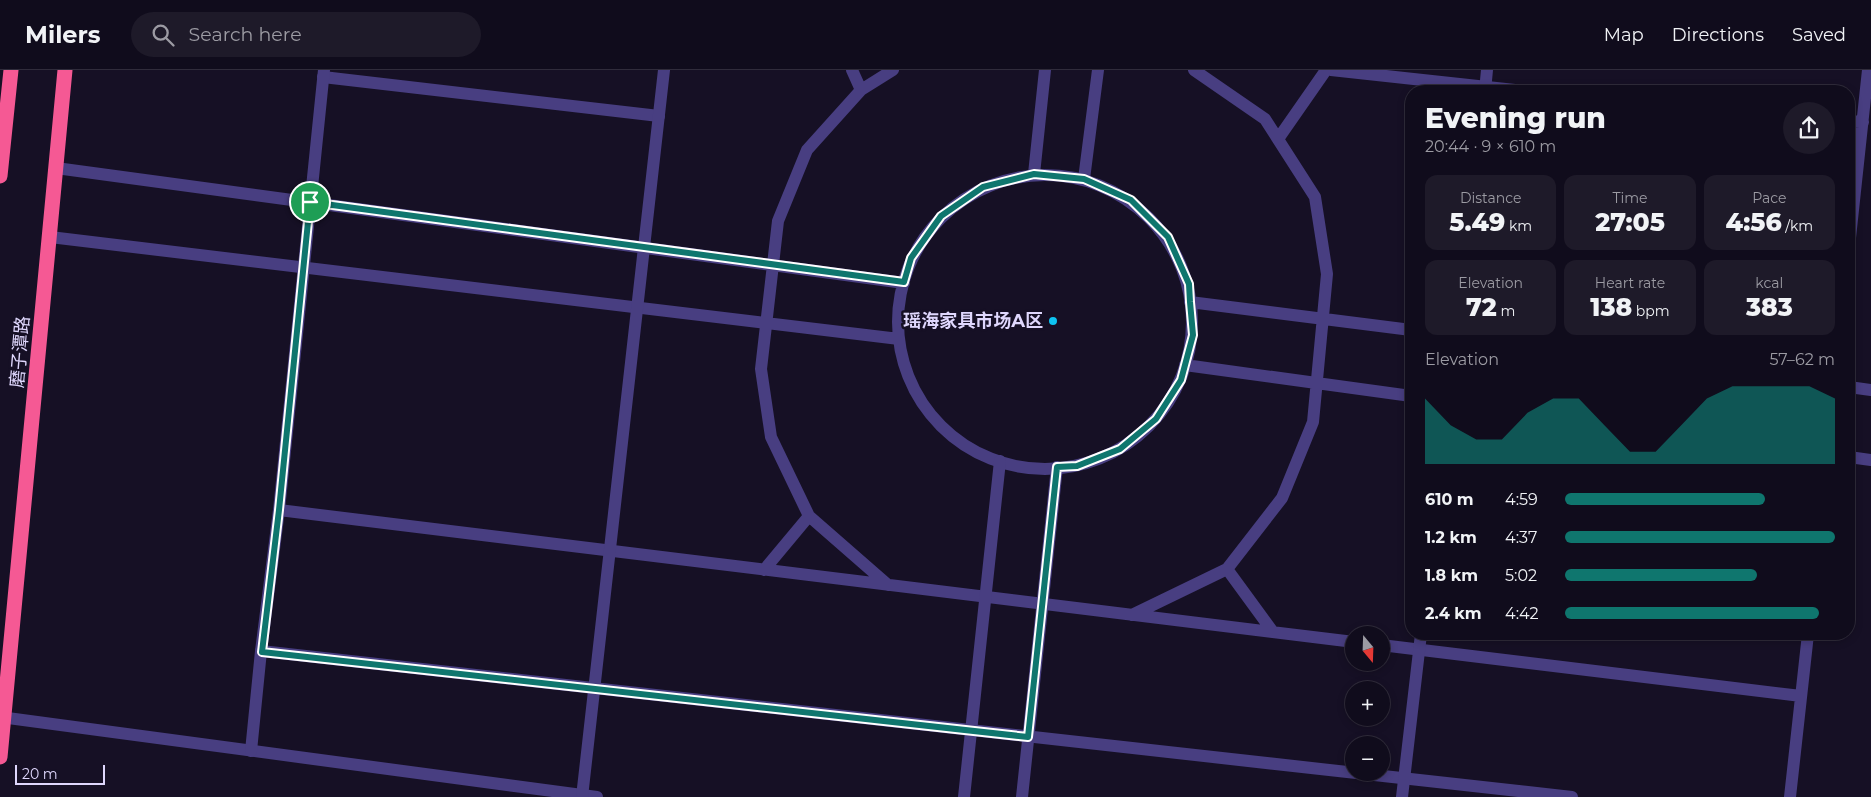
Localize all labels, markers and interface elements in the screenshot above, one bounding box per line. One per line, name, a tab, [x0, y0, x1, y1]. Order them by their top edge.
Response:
search box	[131, 12, 481, 57]
text: Milers	[25, 20, 101, 49]
icon: search	[149, 21, 177, 49]
text: Search here	[189, 23, 302, 46]
text: Map	[1604, 24, 1644, 46]
text: Directions	[1672, 24, 1764, 46]
text: Saved	[1792, 24, 1846, 46]
text: Evening run	[1425, 101, 1606, 135]
button: share	[1783, 102, 1835, 154]
text: 20:44 · 9 × 610 m	[1425, 137, 1556, 156]
pin	[289, 181, 331, 223]
icon: arrive	[296, 188, 324, 216]
text: Distance	[1460, 189, 1521, 207]
text: Time	[1612, 189, 1648, 207]
text: Pace	[1752, 189, 1786, 207]
text: 5.49	[1449, 207, 1505, 237]
text: 27:05	[1595, 207, 1665, 237]
text: 4:56	[1725, 207, 1782, 237]
text: km	[1505, 217, 1532, 235]
text: /km	[1782, 217, 1813, 235]
text: Elevation	[1458, 274, 1523, 292]
text: Heart rate	[1595, 274, 1665, 292]
text: kcal	[1755, 274, 1783, 292]
text: 72	[1466, 292, 1497, 322]
text: 138	[1590, 292, 1632, 322]
text: 383	[1746, 292, 1793, 322]
text: m	[1497, 302, 1515, 320]
text: bpm	[1632, 302, 1670, 320]
place label: 瑶海家具市场A区	[903, 310, 1043, 332]
street label: 磨子潭路	[6, 315, 34, 389]
marker: 瑶海家具市场A区	[1047, 315, 1059, 327]
text: Elevation	[1425, 350, 1499, 369]
text: 57–62 m	[1769, 350, 1835, 369]
text: 610 m	[1425, 490, 1474, 509]
text: 4:59	[1505, 490, 1538, 509]
text: 1.2 km	[1425, 528, 1477, 547]
text: 4:37	[1505, 528, 1537, 547]
text: 1.8 km	[1425, 566, 1478, 585]
text: 5:02	[1505, 566, 1537, 585]
text: 2.4 km	[1425, 604, 1482, 623]
text: 4:42	[1505, 604, 1539, 623]
north arrow	[1345, 626, 1390, 671]
map controls	[1345, 626, 1390, 781]
button: +	[1345, 681, 1390, 726]
button: −	[1345, 736, 1390, 781]
scale bar	[15, 762, 105, 785]
text: 20 m	[22, 765, 58, 783]

